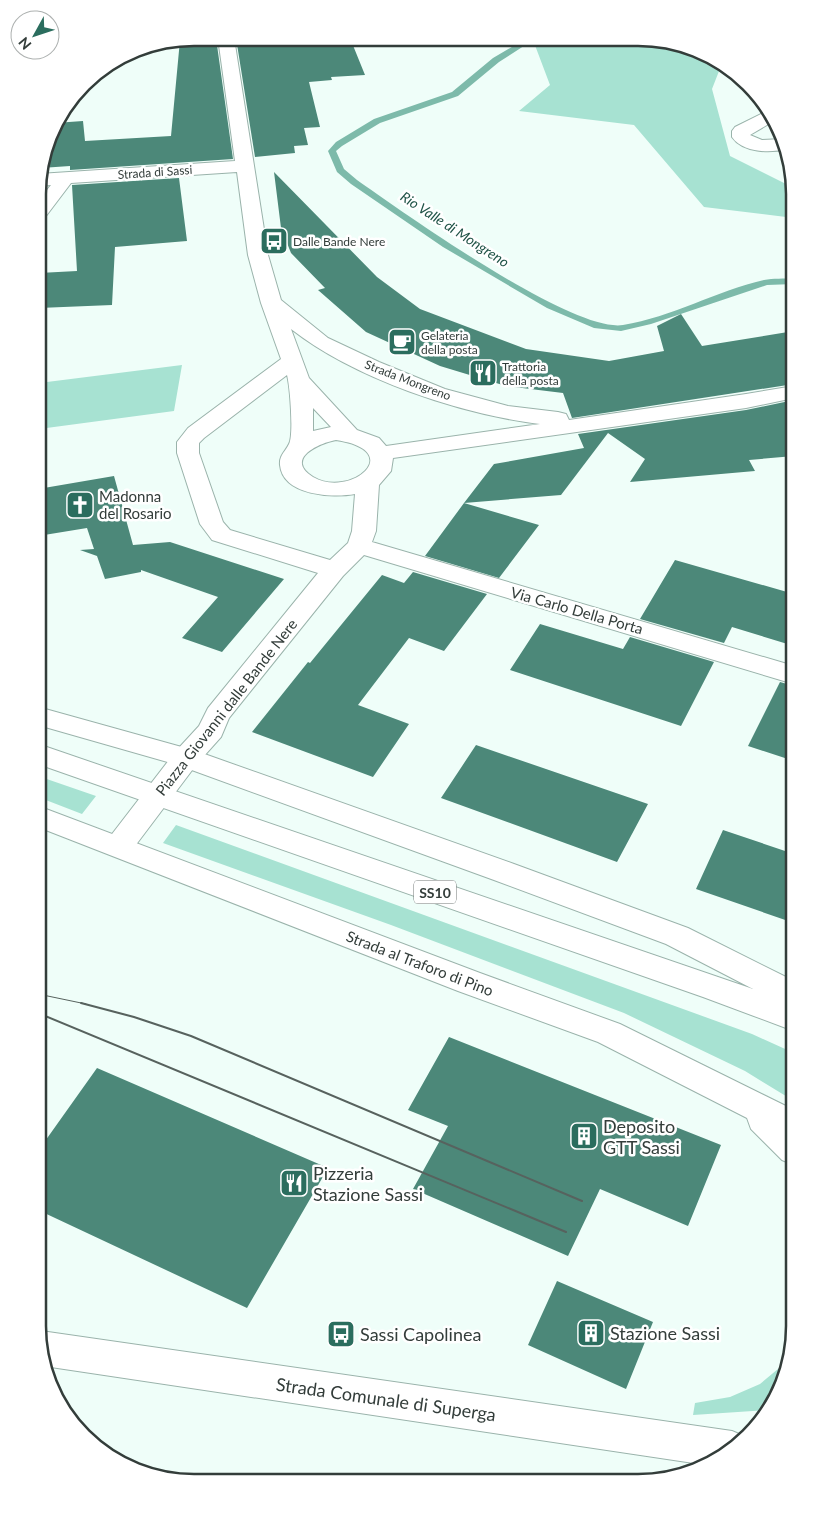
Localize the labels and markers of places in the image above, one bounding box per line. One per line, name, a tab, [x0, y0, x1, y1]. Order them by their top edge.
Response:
bus stop icon: Dalle Bande Nere	[259, 226, 289, 256]
place label: Dalle Bande Nere	[293, 234, 385, 249]
cafe icon: Gelateria della posta	[387, 327, 417, 357]
place label: Gelateria della posta	[421, 328, 478, 357]
restaurant icon: Trattoria della posta	[468, 358, 498, 388]
place label: Trattoria della posta	[502, 359, 559, 388]
place label: Madonna del Rosario	[99, 487, 172, 522]
church icon: Madonna del Rosario	[65, 490, 95, 520]
place label: Deposito GTT Sassi	[603, 1115, 680, 1158]
building icon: Deposito GTT Sassi	[569, 1121, 599, 1151]
place label: Pizzeria Stazione Sassi	[313, 1162, 423, 1205]
restaurant icon: Pizzeria Stazione Sassi	[279, 1168, 309, 1198]
building icon: Stazione Sassi	[576, 1318, 606, 1348]
bus stop icon: Sassi Capolinea	[326, 1319, 356, 1349]
place label: Stazione Sassi	[610, 1322, 720, 1344]
place label: Sassi Capolinea	[360, 1323, 481, 1345]

